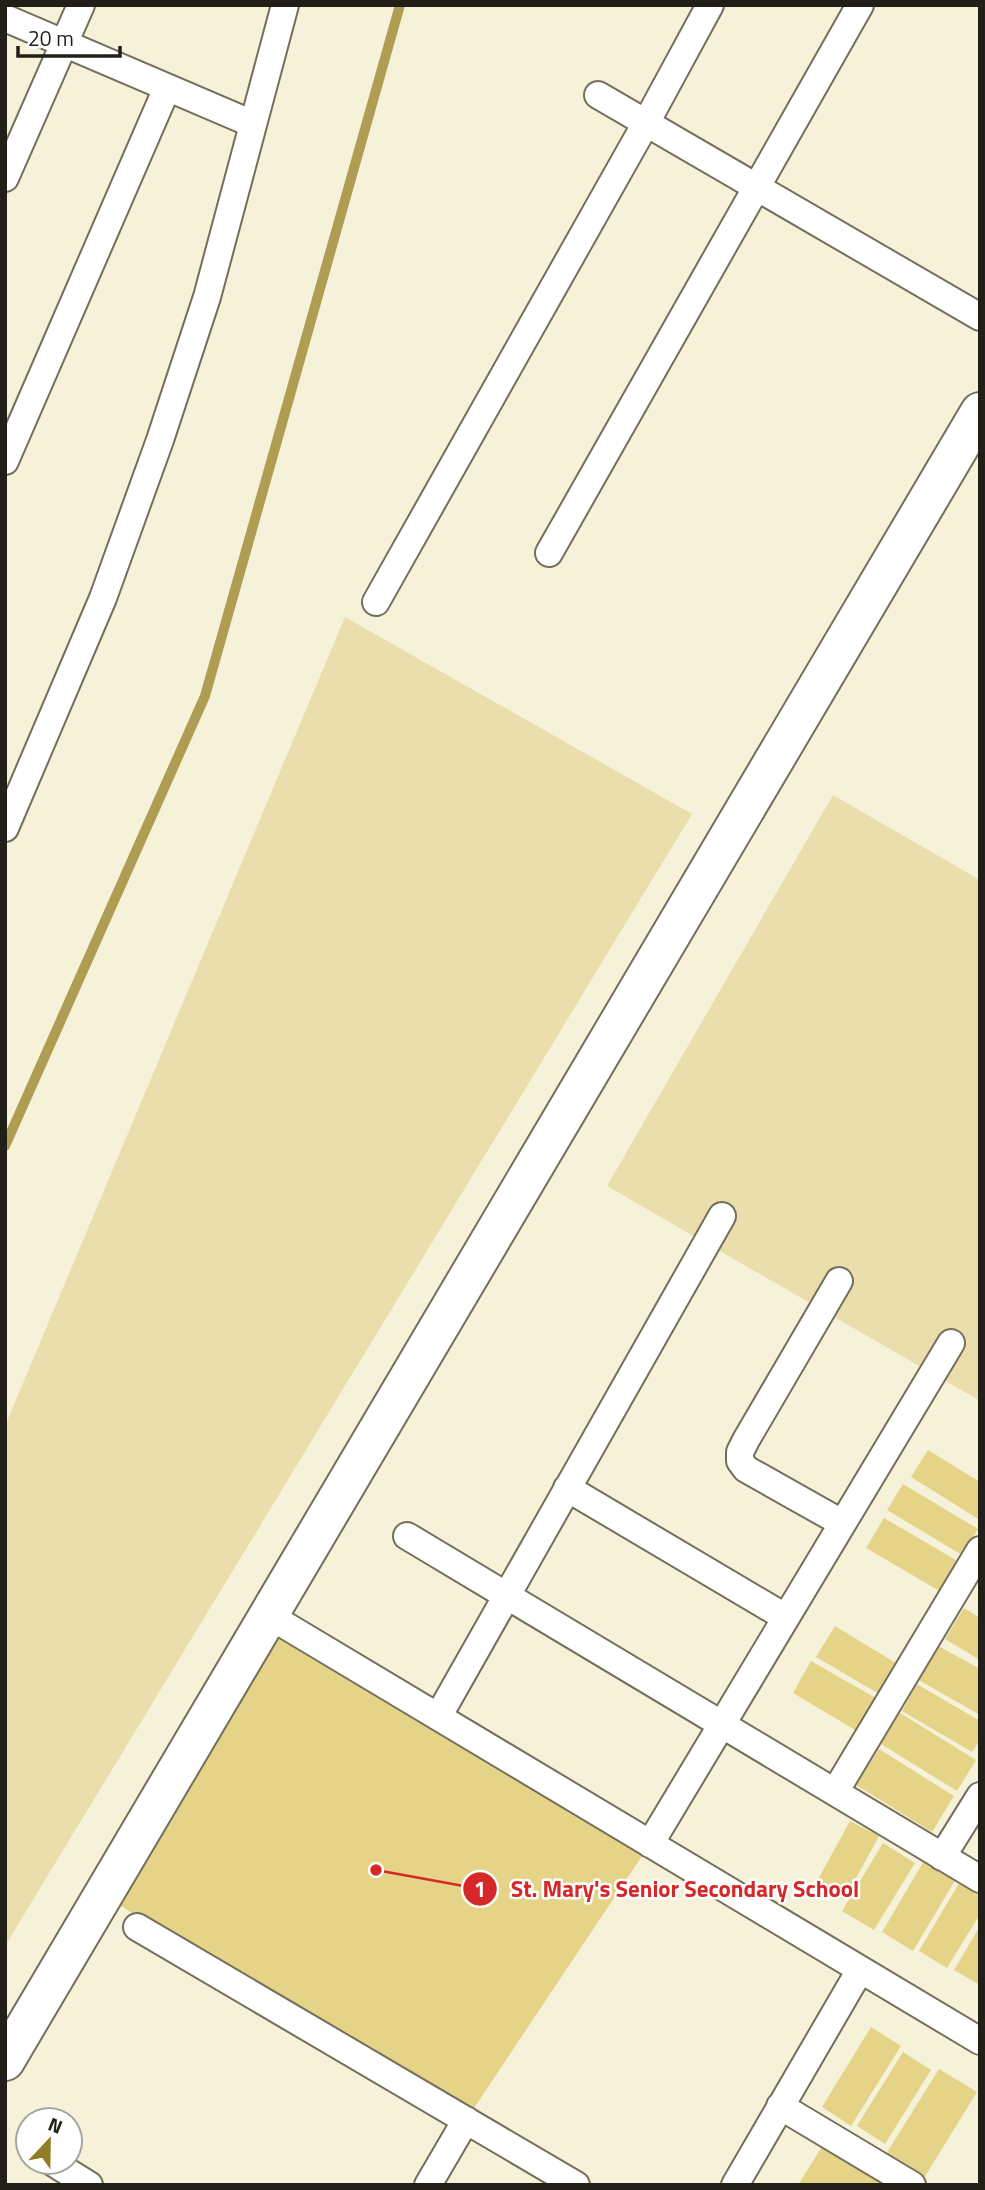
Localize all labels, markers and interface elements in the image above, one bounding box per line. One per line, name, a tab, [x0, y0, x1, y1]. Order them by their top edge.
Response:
scale bar	[18, 14, 119, 58]
text: 20 m	[28, 22, 74, 54]
callout: St. Mary's Senior Secondary School	[462, 1867, 873, 1911]
text: St. Mary's Senior Secondary School	[511, 1871, 859, 1906]
text: 1	[474, 1873, 486, 1905]
north arrow	[14, 2106, 84, 2176]
text: N	[44, 2109, 67, 2141]

